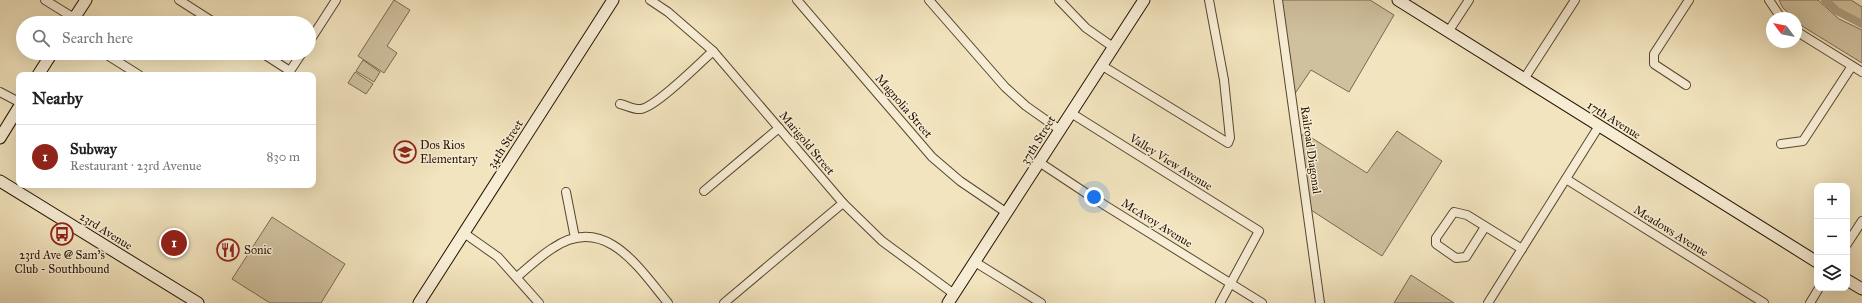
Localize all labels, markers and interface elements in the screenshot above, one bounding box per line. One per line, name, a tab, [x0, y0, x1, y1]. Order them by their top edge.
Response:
north arrow	[1766, 12, 1802, 48]
search box	[16, 16, 316, 60]
icon: search	[30, 27, 52, 49]
text: Search here	[62, 29, 133, 47]
street label: Magnolia Street	[872, 71, 936, 142]
text: Nearby	[32, 88, 83, 109]
street label: 17th Avenue	[1585, 98, 1643, 142]
street label: Railroad Diagonal	[1297, 105, 1324, 196]
street label: Marigold Street	[776, 108, 838, 179]
street label: 37th Street	[1018, 113, 1059, 167]
street label: 34th Street	[484, 117, 526, 171]
street label: Valley View Avenue	[1126, 130, 1215, 193]
place label: Dos Rios Elementary	[420, 138, 478, 166]
school or university icon: Dos Rios Elementary	[392, 139, 418, 165]
text: Subway	[70, 140, 117, 158]
text: 1	[42, 149, 48, 165]
text: 830 m	[267, 149, 300, 165]
text: Restaurant · 23rd Avenue	[70, 158, 201, 174]
map controls	[1814, 183, 1850, 291]
button: +	[1814, 183, 1850, 219]
your location	[1084, 187, 1104, 207]
street label: McAvoy Avenue	[1119, 196, 1195, 250]
street label: Meadows Avenue	[1631, 202, 1711, 260]
street label: 23rd Avenue	[77, 209, 135, 253]
button: −	[1814, 219, 1850, 255]
bus stop icon: 23rd Ave @ Sam's Club - Southbound	[49, 221, 75, 247]
pin: 1	[161, 228, 187, 258]
restaurant icon: Sonic	[215, 237, 241, 263]
place label: Sonic	[244, 243, 272, 257]
place label: 23rd Ave @ Sam's Club - Southbound	[15, 248, 109, 276]
button: layers	[1814, 255, 1850, 291]

